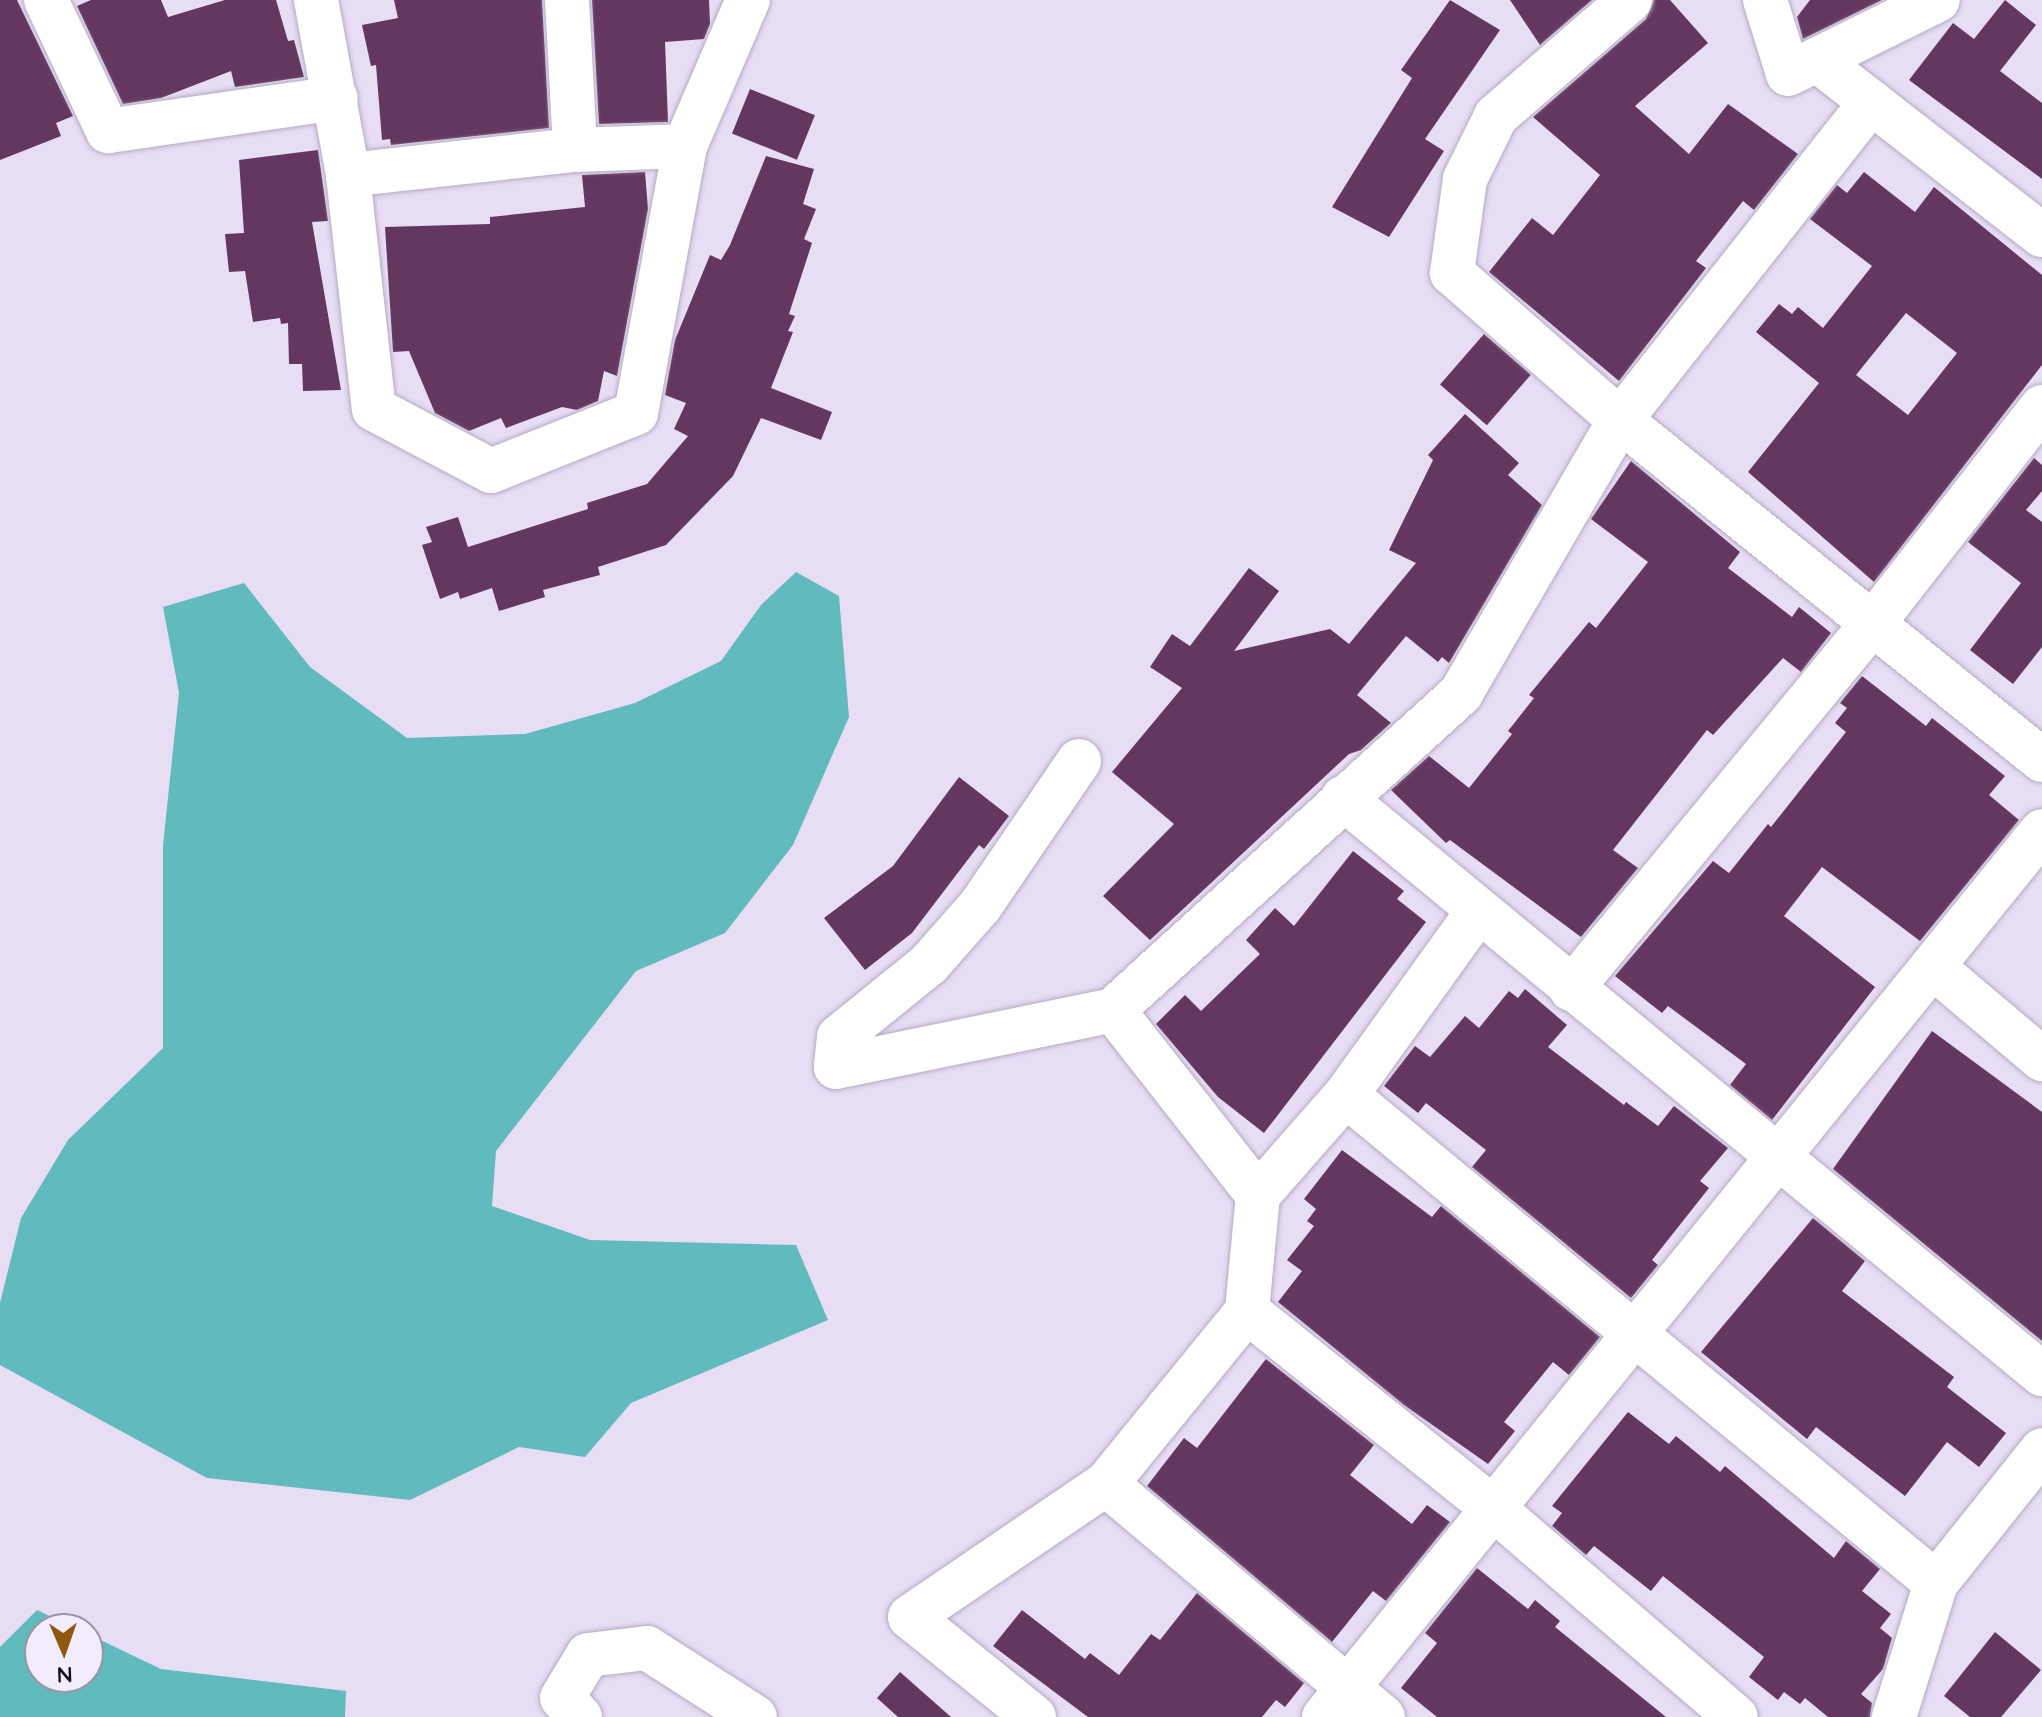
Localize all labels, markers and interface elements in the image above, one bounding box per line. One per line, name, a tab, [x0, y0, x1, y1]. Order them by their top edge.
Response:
north arrow	[24, 1613, 104, 1693]
text: N	[56, 1661, 73, 1689]

